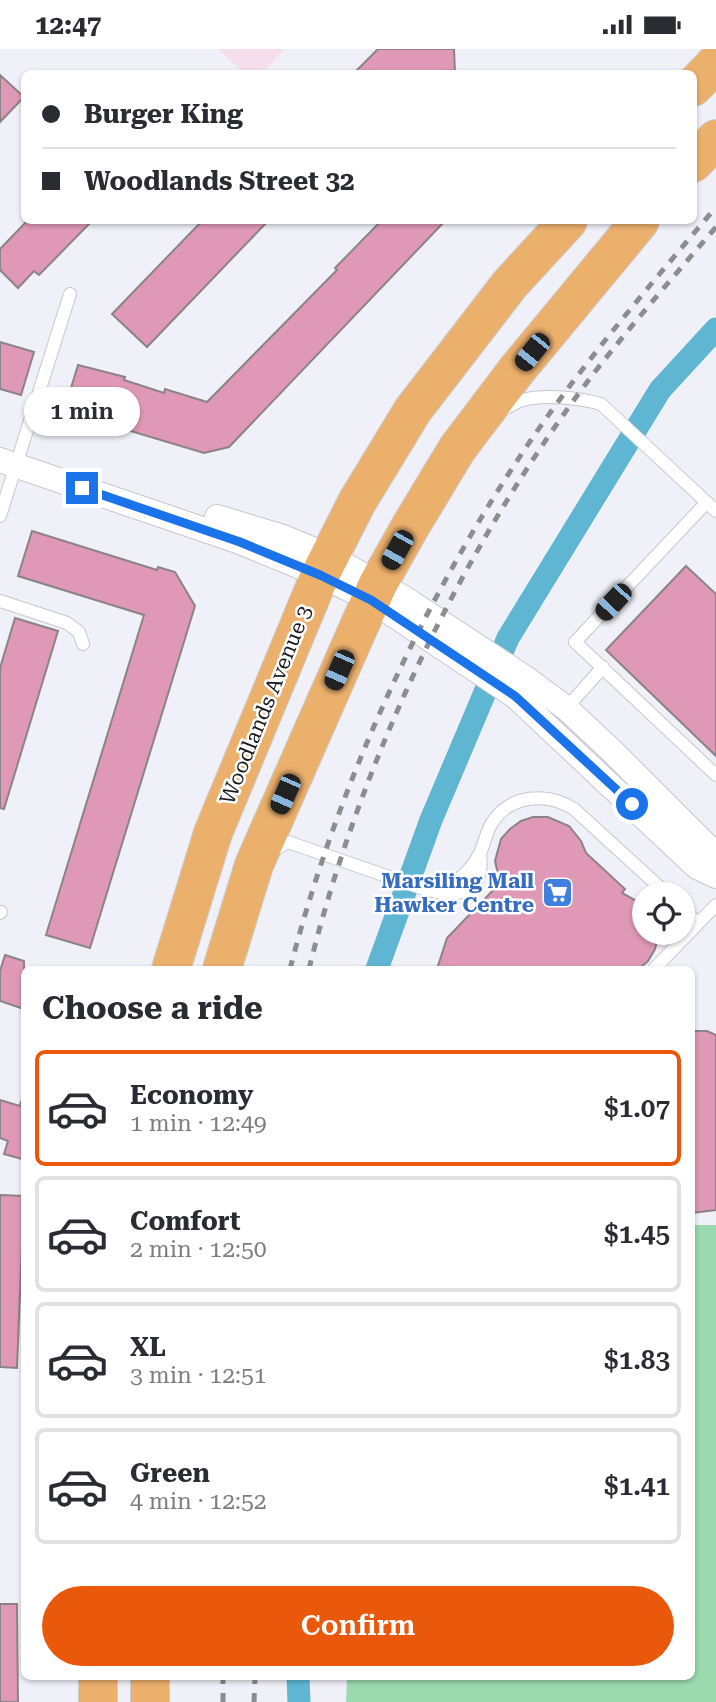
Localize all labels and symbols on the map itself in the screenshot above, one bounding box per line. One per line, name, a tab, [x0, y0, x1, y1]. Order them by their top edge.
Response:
car	[511, 329, 554, 375]
callout: 1 min	[24, 387, 140, 435]
route end	[66, 472, 98, 504]
car	[378, 527, 417, 573]
car	[591, 579, 636, 625]
street label: Woodlands Avenue 3	[215, 602, 317, 808]
car	[321, 647, 358, 693]
car	[267, 771, 304, 817]
route start	[616, 788, 648, 820]
place label: Marsiling Mall Hawker Centre	[374, 869, 534, 917]
supermarket icon: Marsiling Mall Hawker Centre	[540, 876, 574, 910]

